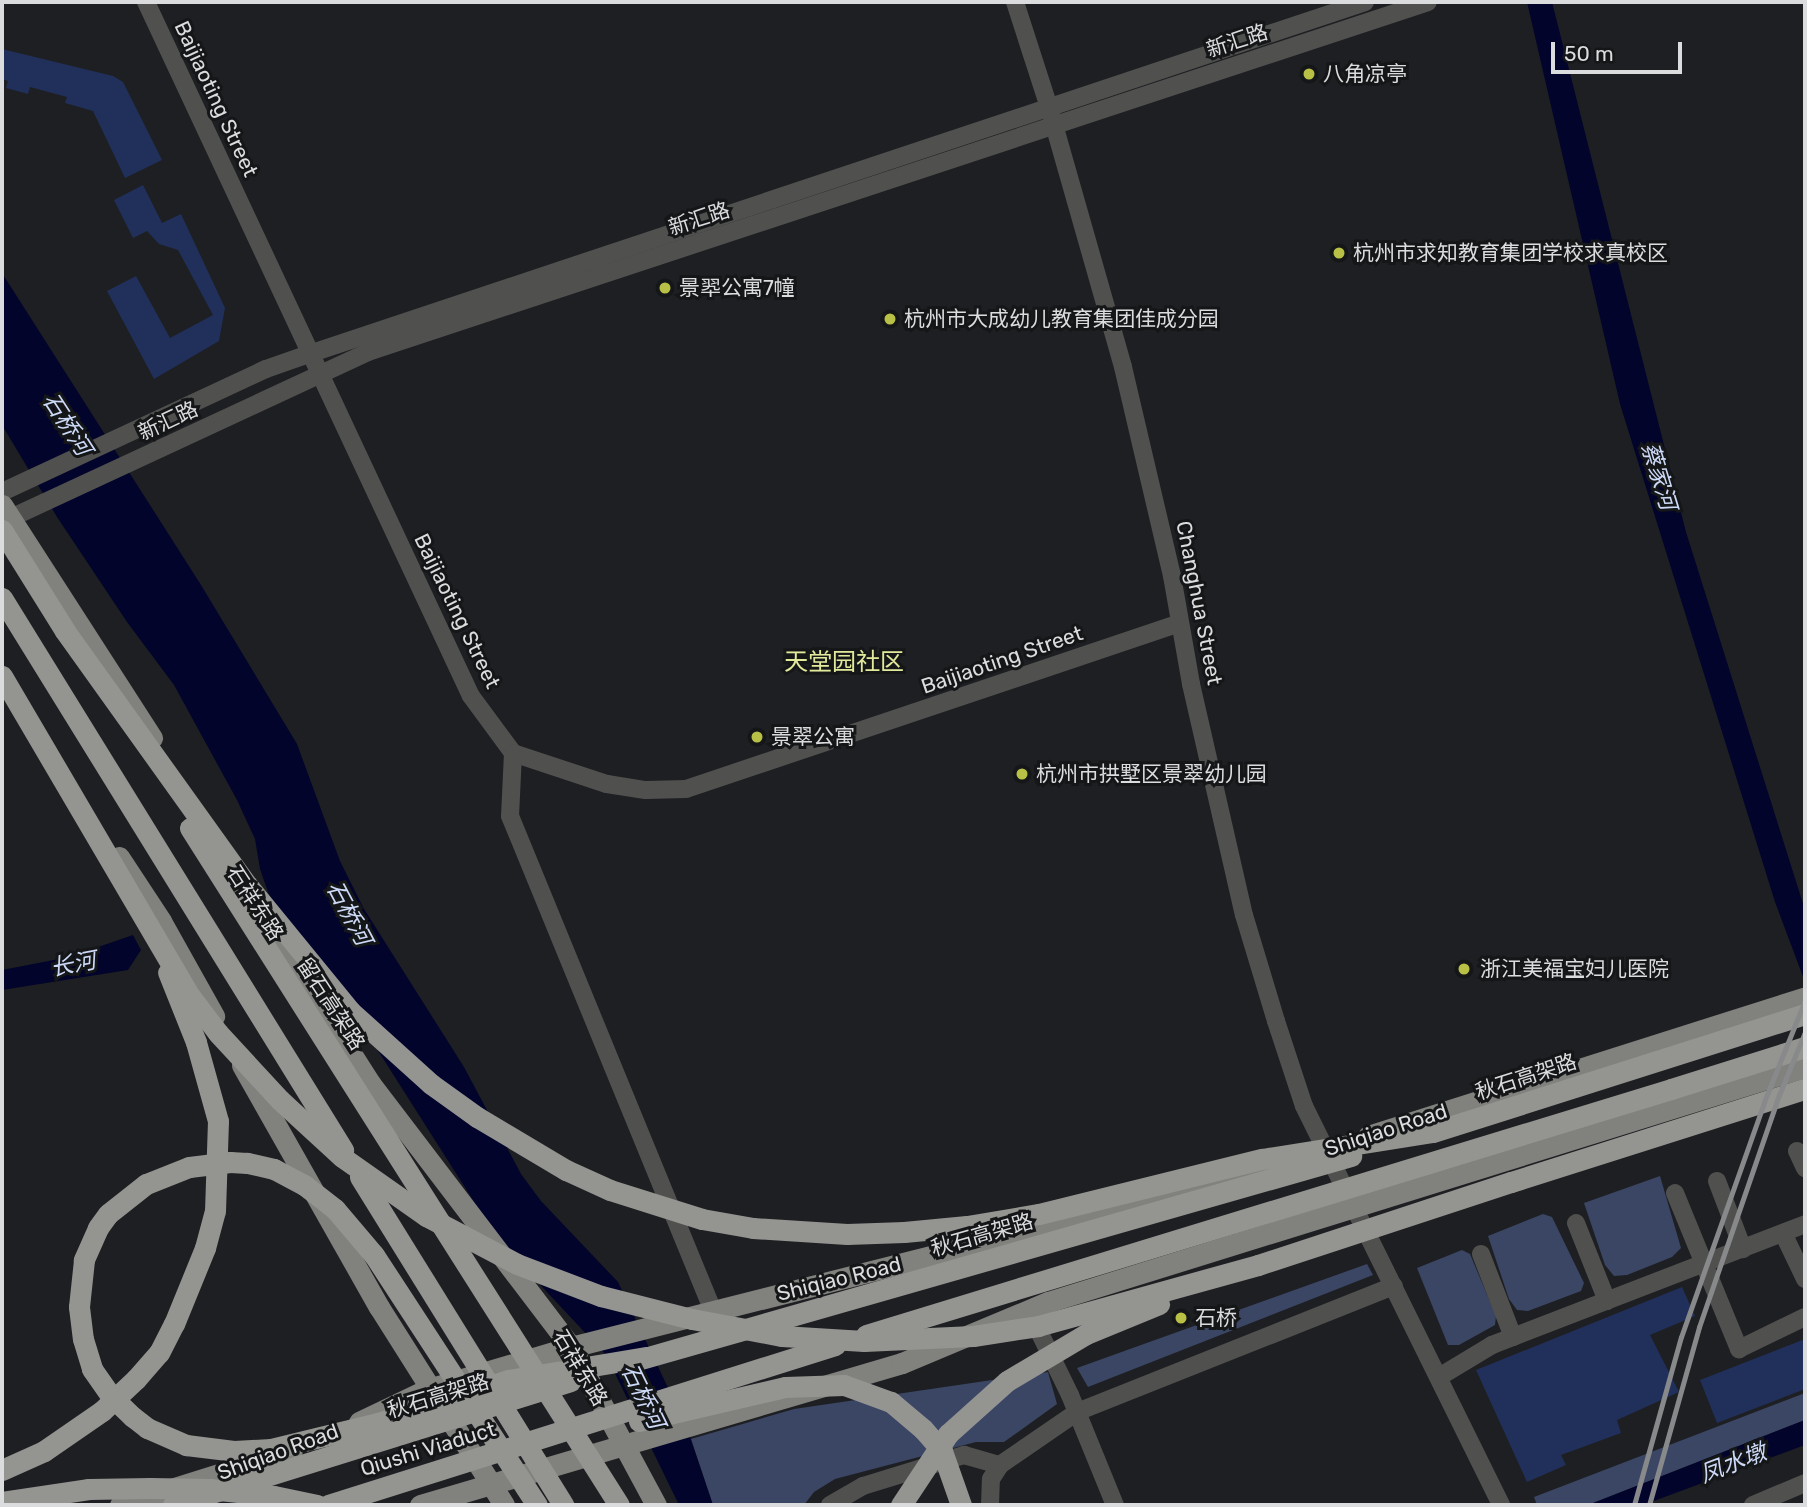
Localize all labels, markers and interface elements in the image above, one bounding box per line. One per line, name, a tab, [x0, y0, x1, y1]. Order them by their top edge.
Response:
street label: Baijiaoting Street	[169, 17, 263, 181]
street label: 新汇路	[1203, 19, 1271, 63]
scale bar	[1555, 28, 1686, 72]
text: 50 m	[1564, 41, 1614, 66]
place label: 八角凉亭	[1323, 61, 1407, 87]
marker: 八角凉亭	[1301, 66, 1317, 82]
street label: 新汇路	[665, 197, 733, 241]
place label: 杭州市求知教育集团学校求真校区	[1353, 240, 1668, 266]
marker: 杭州市求知教育集团学校求真校区	[1331, 245, 1347, 261]
place label: 景翆公寓7幢	[679, 275, 795, 301]
marker: 景翆公寓7幢	[657, 280, 673, 296]
place label: 杭州市大成幼儿教育集团佳成分园	[904, 306, 1219, 332]
marker: 杭州市大成幼儿教育集团佳成分园	[882, 311, 898, 327]
water label: 石桥河	[37, 388, 97, 460]
street label: 新汇路	[134, 396, 202, 446]
water label: 蔡家河	[1636, 439, 1682, 513]
street label: Changhua Street	[1171, 519, 1227, 687]
street label: Baijiaoting Street	[409, 529, 505, 693]
street label: Baijiaoting Street	[918, 621, 1086, 699]
district label: 天堂园社区	[784, 649, 904, 677]
place label: 景翠公寓	[771, 724, 855, 750]
marker: 景翠公寓	[749, 729, 765, 745]
place label: 杭州市拱墅区景翠幼儿园	[1036, 761, 1267, 787]
marker: 杭州市拱墅区景翠幼儿园	[1014, 766, 1030, 782]
street label: 石祥东路	[222, 861, 288, 945]
water label: 石桥河	[321, 876, 377, 950]
water label: 长河	[48, 946, 98, 982]
street label: 留石高架路	[292, 953, 370, 1055]
place label: 浙江美福宝妇儿医院	[1480, 956, 1669, 982]
marker: 浙江美福宝妇儿医院	[1454, 959, 1474, 979]
street label: 秋石高架路	[1472, 1049, 1580, 1105]
street label: Shiqiao Road	[1322, 1098, 1450, 1162]
street label: 秋石高架路	[928, 1208, 1036, 1262]
street label: Shiqiao Road	[774, 1251, 904, 1307]
place label: 石桥	[1195, 1305, 1237, 1331]
marker: 石桥	[1173, 1310, 1189, 1326]
street label: 石祥东路	[548, 1326, 612, 1410]
water label: 石桥河	[615, 1359, 671, 1433]
street label: 秋石高架路	[384, 1369, 492, 1423]
street label: Qiushi Viaduct	[357, 1416, 499, 1482]
street label: Shiqiao Road	[214, 1418, 342, 1486]
water label: 凤水墩	[1696, 1438, 1770, 1488]

